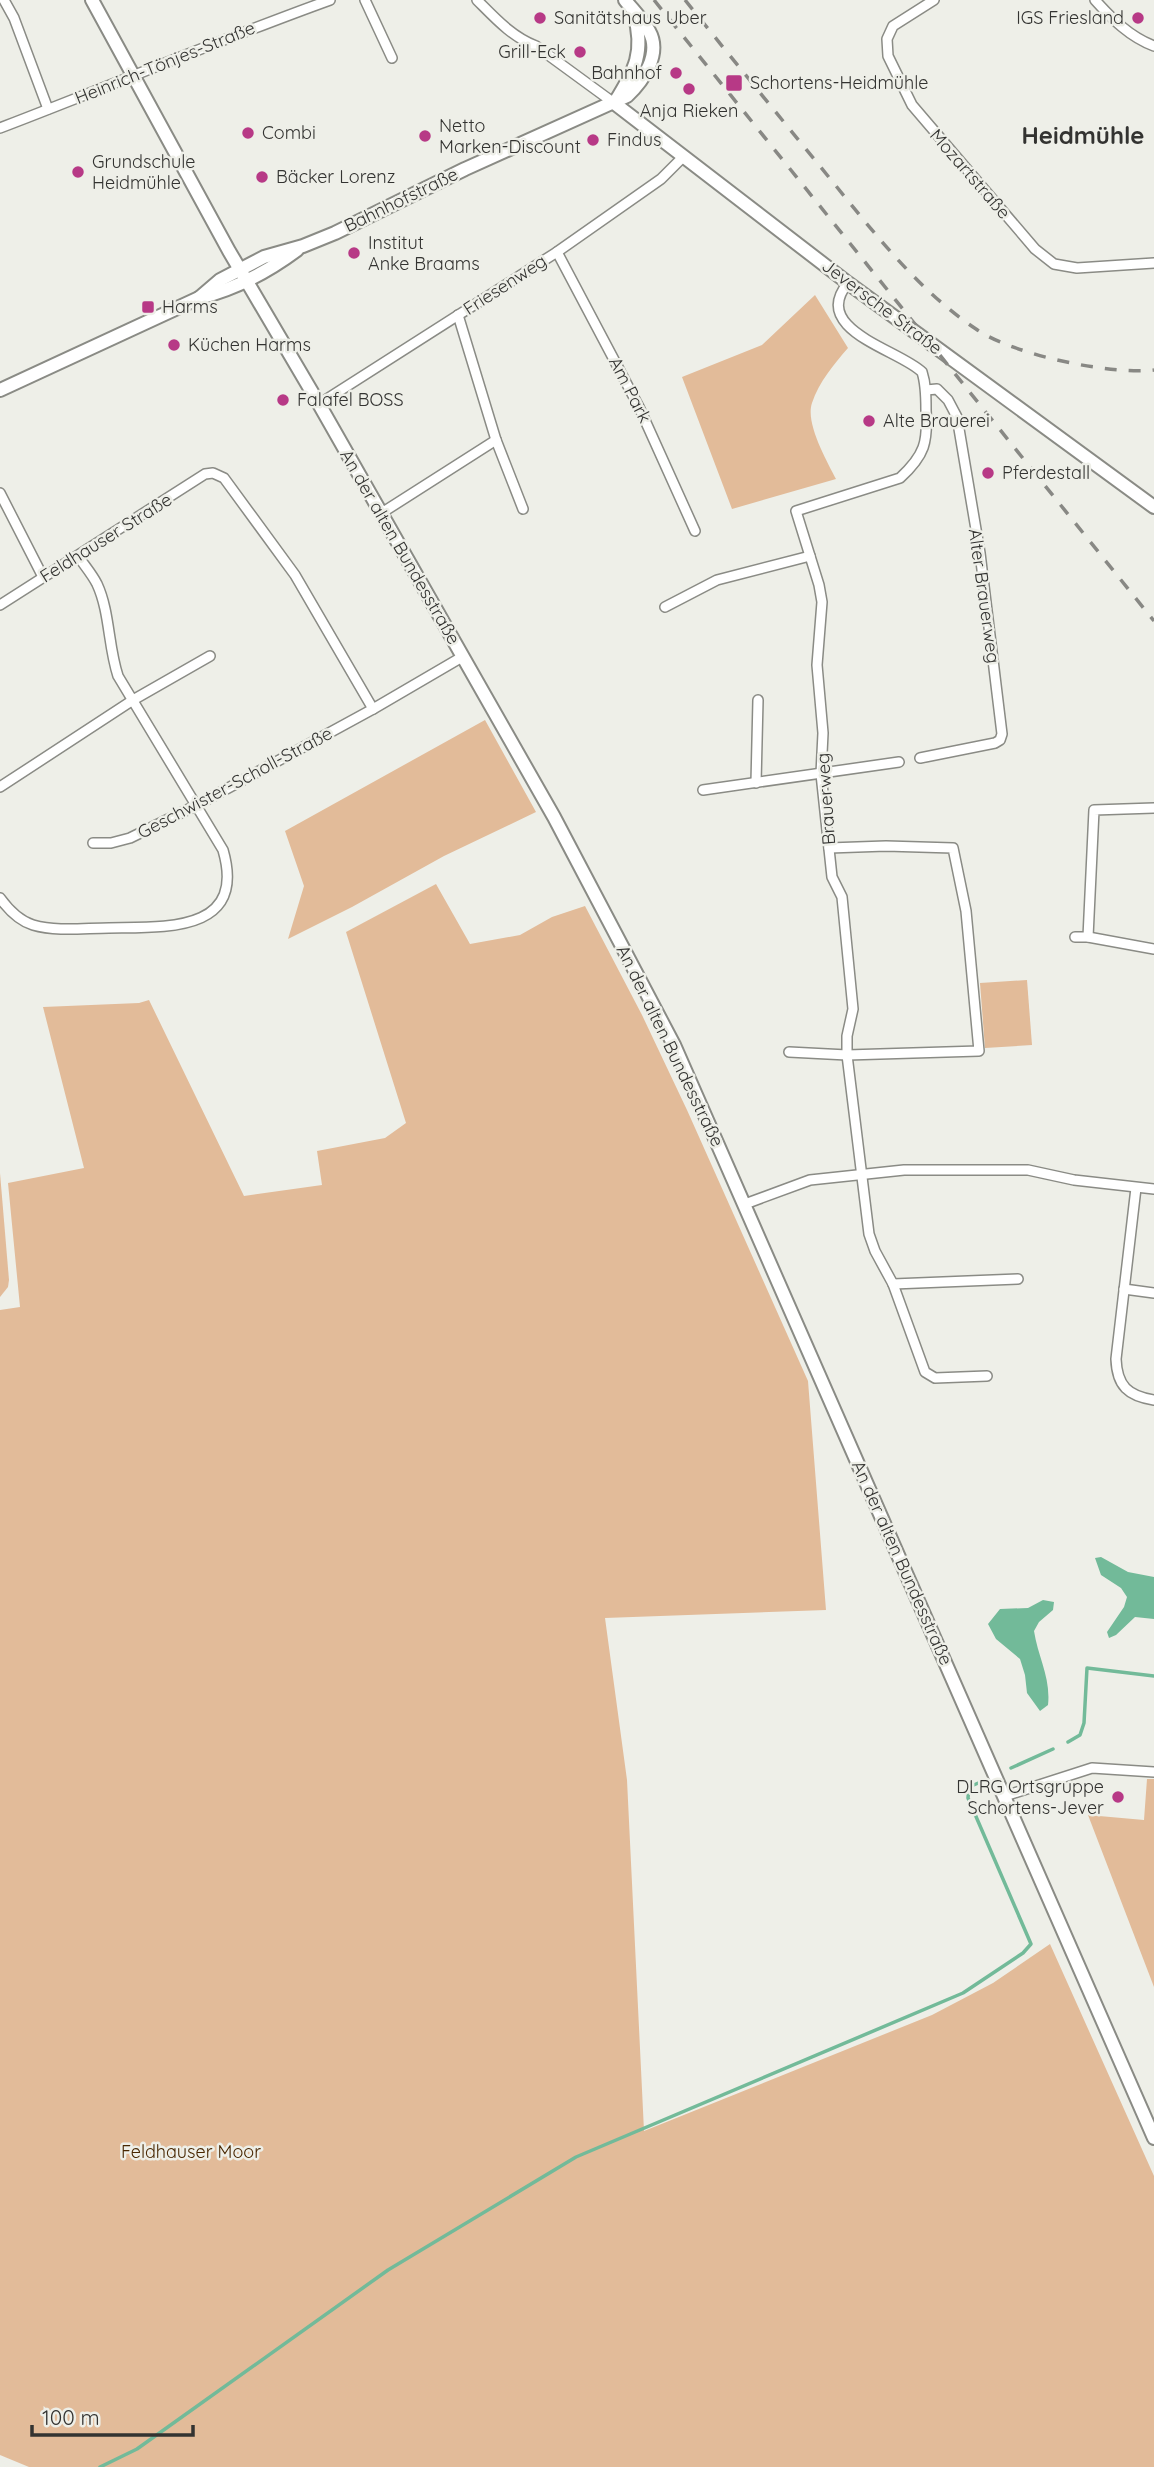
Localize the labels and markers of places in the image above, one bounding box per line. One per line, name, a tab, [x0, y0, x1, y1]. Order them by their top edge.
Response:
place label: Sanitätshaus Uber	[554, 6, 707, 29]
place label: IGS Friesland	[1016, 6, 1124, 29]
marker: Sanitätshaus Uber	[532, 10, 548, 26]
marker: IGS Friesland	[1130, 10, 1146, 26]
place label: Grill-Eck	[498, 40, 566, 63]
marker: Grill-Eck	[572, 44, 588, 60]
place label: Bahnhof	[591, 61, 663, 84]
marker: Bahnhof	[668, 65, 684, 81]
place label: Schortens-Heidmühle	[750, 71, 928, 94]
marker: Schortens-Heidmühle	[724, 73, 744, 93]
marker: Anja Rieken	[681, 81, 697, 97]
place label: Anja Rieken	[640, 99, 738, 122]
place label: Netto Marken-Discount	[439, 114, 581, 158]
place label: Combi	[262, 121, 316, 144]
marker: Combi	[240, 125, 256, 141]
marker: Netto Marken-Discount	[417, 128, 433, 144]
place label: Findus	[607, 128, 661, 151]
marker: Findus	[585, 132, 601, 148]
place label: Grundschule Heidmühle	[92, 150, 195, 194]
marker: Grundschule Heidmühle	[70, 164, 86, 180]
place label: Bäcker Lorenz	[276, 165, 395, 188]
marker: Bäcker Lorenz	[254, 169, 270, 185]
place label: Institut Anke Braams	[368, 231, 480, 275]
marker: Institut Anke Braams	[346, 245, 362, 261]
place label: Harms	[162, 295, 218, 318]
marker: Harms	[140, 299, 156, 315]
place label: Küchen Harms	[188, 333, 311, 356]
marker: Küchen Harms	[166, 337, 182, 353]
place label: Falafel BOSS	[297, 388, 404, 411]
marker: Falafel BOSS	[275, 392, 291, 408]
place label: Alte Brauerei	[883, 409, 990, 432]
marker: Alte Brauerei	[861, 413, 877, 429]
place label: Pferdestall	[1002, 461, 1090, 484]
marker: Pferdestall	[980, 465, 996, 481]
place label: DLRG Ortsgruppe Schortens-Jever	[956, 1775, 1104, 1819]
marker: DLRG Ortsgruppe Schortens-Jever	[1110, 1789, 1126, 1805]

